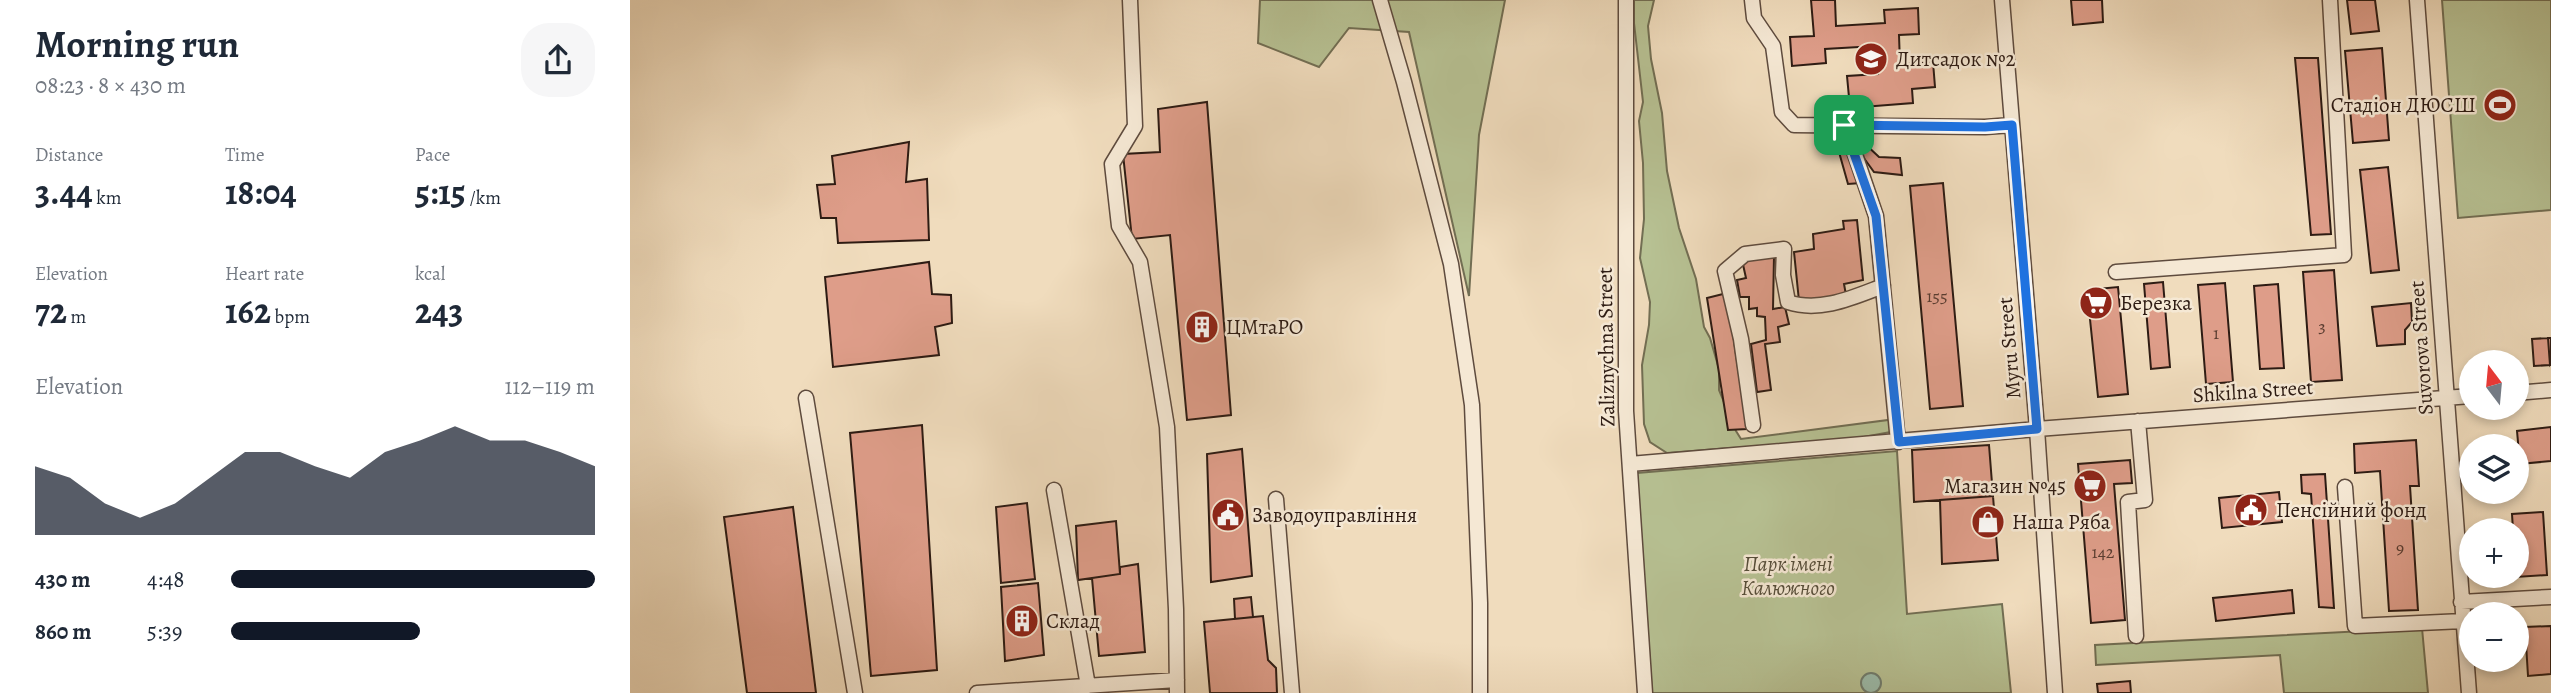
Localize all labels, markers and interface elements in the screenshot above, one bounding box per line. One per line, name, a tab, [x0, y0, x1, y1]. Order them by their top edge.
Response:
text: Morning run	[35, 18, 239, 70]
button: share	[521, 23, 595, 97]
school or university icon: Дитсадок №2	[1852, 40, 1890, 78]
place label: Дитсадок №2	[1896, 45, 2016, 73]
text: 08:23 · 8 × 430 m	[35, 70, 186, 101]
sports icon: Стадіон ДЮСШ	[2481, 86, 2519, 124]
place label: Стадіон ДЮСШ	[2331, 91, 2476, 119]
pin	[1814, 95, 1874, 155]
icon: arrive	[1825, 106, 1863, 144]
text: Distance	[35, 142, 103, 168]
text: Time	[225, 142, 264, 168]
text: Pace	[415, 142, 450, 168]
text: 3.44	[35, 168, 93, 216]
text: 18:04	[225, 168, 297, 216]
text: 5:15	[415, 168, 466, 216]
text: km	[93, 185, 122, 211]
text: /km	[466, 185, 501, 211]
text: Elevation	[35, 261, 108, 287]
text: Heart rate	[225, 261, 304, 287]
text: kcal	[415, 261, 445, 287]
street label: Zaliznychna Street	[1591, 267, 1621, 427]
street label: Suvorova Street	[2402, 280, 2440, 416]
house number: 155	[1926, 284, 1948, 308]
supermarket icon: Березка	[2077, 284, 2115, 322]
text: 72	[35, 287, 67, 335]
text: 162	[225, 287, 271, 335]
text: 243	[415, 287, 463, 335]
place label: Березка	[2120, 289, 2192, 317]
street label: Myru Street	[1991, 296, 2027, 400]
text: m	[67, 304, 86, 330]
text: bpm	[271, 304, 310, 330]
building icon: ЦМтаРО	[1183, 308, 1221, 346]
place label: ЦМтаРО	[1226, 313, 1303, 341]
house number: 3	[2318, 314, 2326, 338]
house number: 1	[2213, 321, 2219, 345]
north arrow	[2459, 350, 2529, 420]
map controls	[2459, 350, 2529, 672]
text: Elevation	[35, 371, 123, 402]
text: 112–119 m	[504, 371, 595, 402]
street label: Shkilna Street	[2192, 373, 2314, 409]
button: layers	[2459, 434, 2529, 504]
supermarket icon: Магазин №45	[2071, 467, 2109, 505]
place label: Магазин №45	[1944, 472, 2066, 500]
public building icon: Пенсійний фонд	[2232, 491, 2270, 529]
public building icon: Заводоуправління	[1209, 496, 1247, 534]
place label: Пенсійний фонд	[2276, 496, 2427, 524]
place label: Заводоуправління	[1252, 501, 1417, 529]
shop icon: Наша Ряба	[1969, 503, 2007, 541]
place label: Наша Ряба	[2012, 508, 2111, 536]
button: +	[2459, 518, 2529, 588]
house number: 9	[2396, 536, 2404, 560]
house number: 142	[2092, 540, 2115, 564]
park label: Парк імені Калюжного	[1741, 550, 1835, 602]
text: 430 m	[35, 564, 91, 595]
text: 4:48	[147, 564, 184, 595]
building icon: Склад	[1003, 602, 1041, 640]
button: −	[2459, 602, 2529, 672]
place label: Склад	[1046, 607, 1100, 635]
text: 860 m	[35, 616, 92, 647]
text: 5:39	[147, 616, 182, 647]

